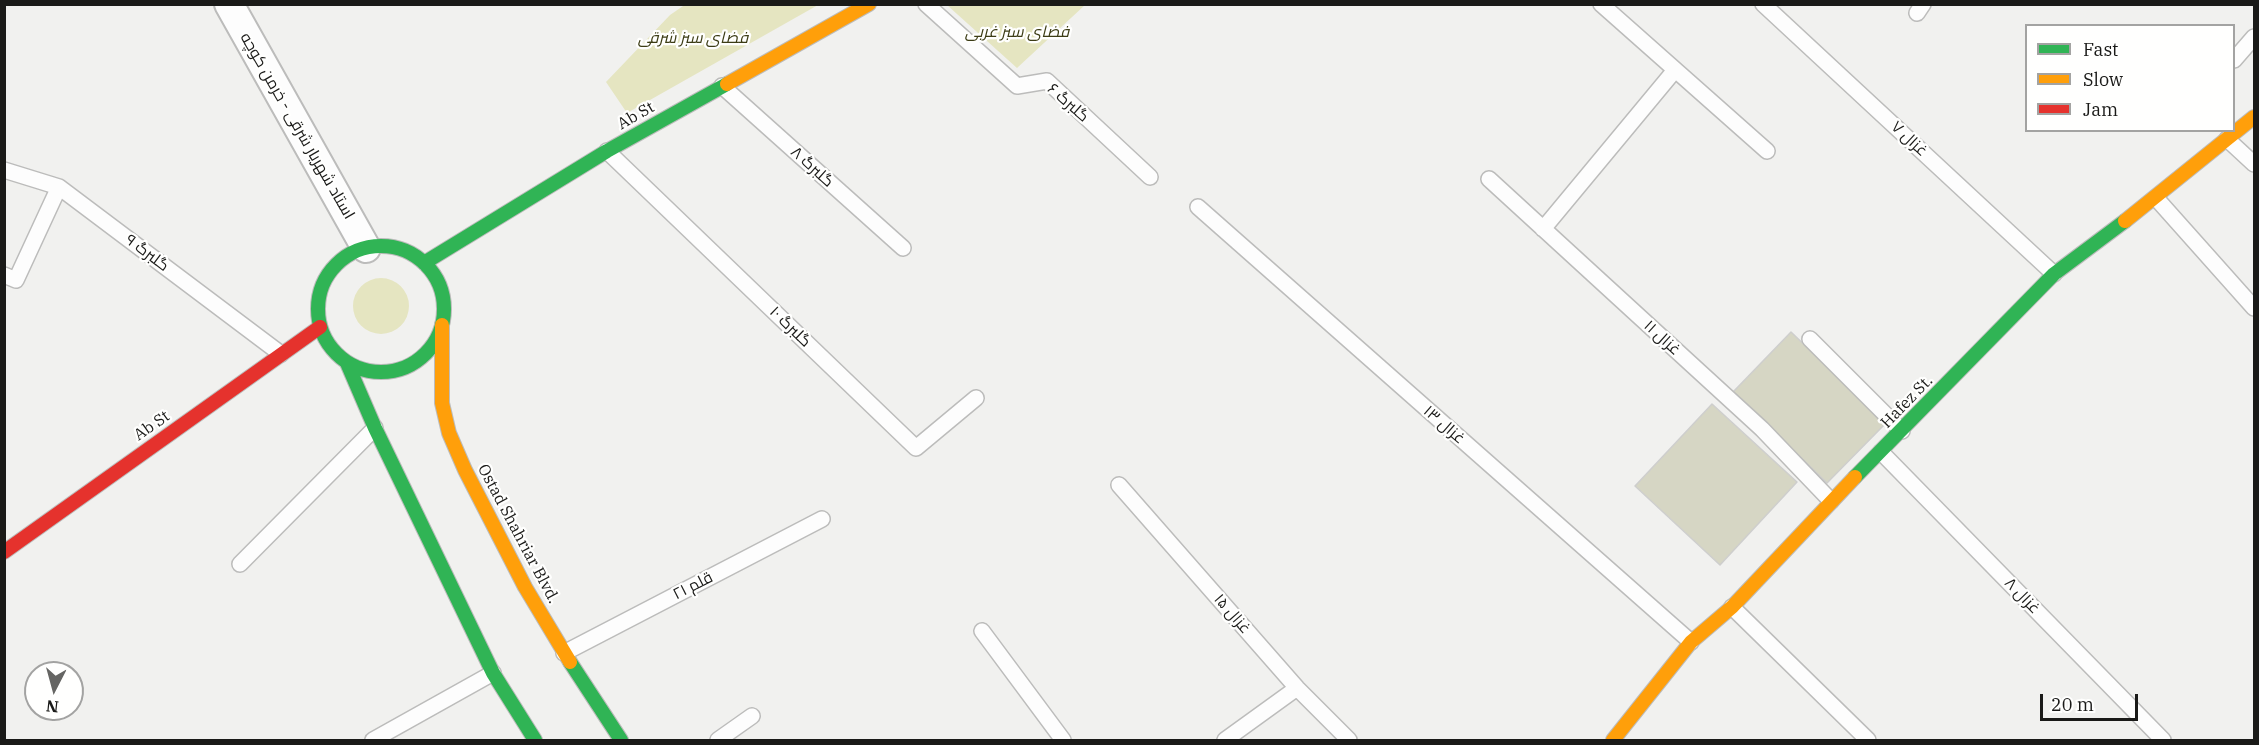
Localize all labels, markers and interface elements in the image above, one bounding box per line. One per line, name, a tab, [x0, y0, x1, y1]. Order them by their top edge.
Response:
park label: فضای سبز غربی	[965, 22, 1069, 42]
legend	[2025, 24, 2235, 132]
park label: فضای سبز شرقی	[638, 28, 748, 48]
street label: استاد شهریار شرقی - خرمن کوچه	[236, 29, 358, 223]
text: Fast	[2083, 38, 2118, 61]
text: Slow	[2083, 68, 2123, 91]
street label: گلبرگ ۶	[1043, 80, 1093, 126]
street label: Ab St	[614, 98, 658, 134]
text: Jam	[2083, 98, 2118, 121]
street label: غزال ۷	[1887, 117, 1931, 161]
street label: گلبرگ ۸	[786, 143, 838, 191]
street label: گلبرگ ۹	[121, 230, 173, 276]
street label: گلبرگ ۱۰	[765, 303, 815, 351]
street label: غزال ۱۱	[1640, 317, 1684, 359]
street label: Hafez St.	[1877, 371, 1937, 433]
street label: غزال ۱۳	[1419, 402, 1469, 448]
street label: Ab St	[130, 407, 174, 445]
street label: Ostad Shahriar Blvd.	[473, 461, 563, 607]
street label: قلم ۲۱	[670, 568, 716, 604]
street label: غزال ۸	[2000, 574, 2044, 618]
street label: غزال ۱۵	[1209, 590, 1255, 638]
north arrow	[24, 661, 84, 721]
scale bar	[2043, 682, 2140, 720]
text: 20 m	[2051, 693, 2094, 716]
text: N	[45, 696, 60, 718]

